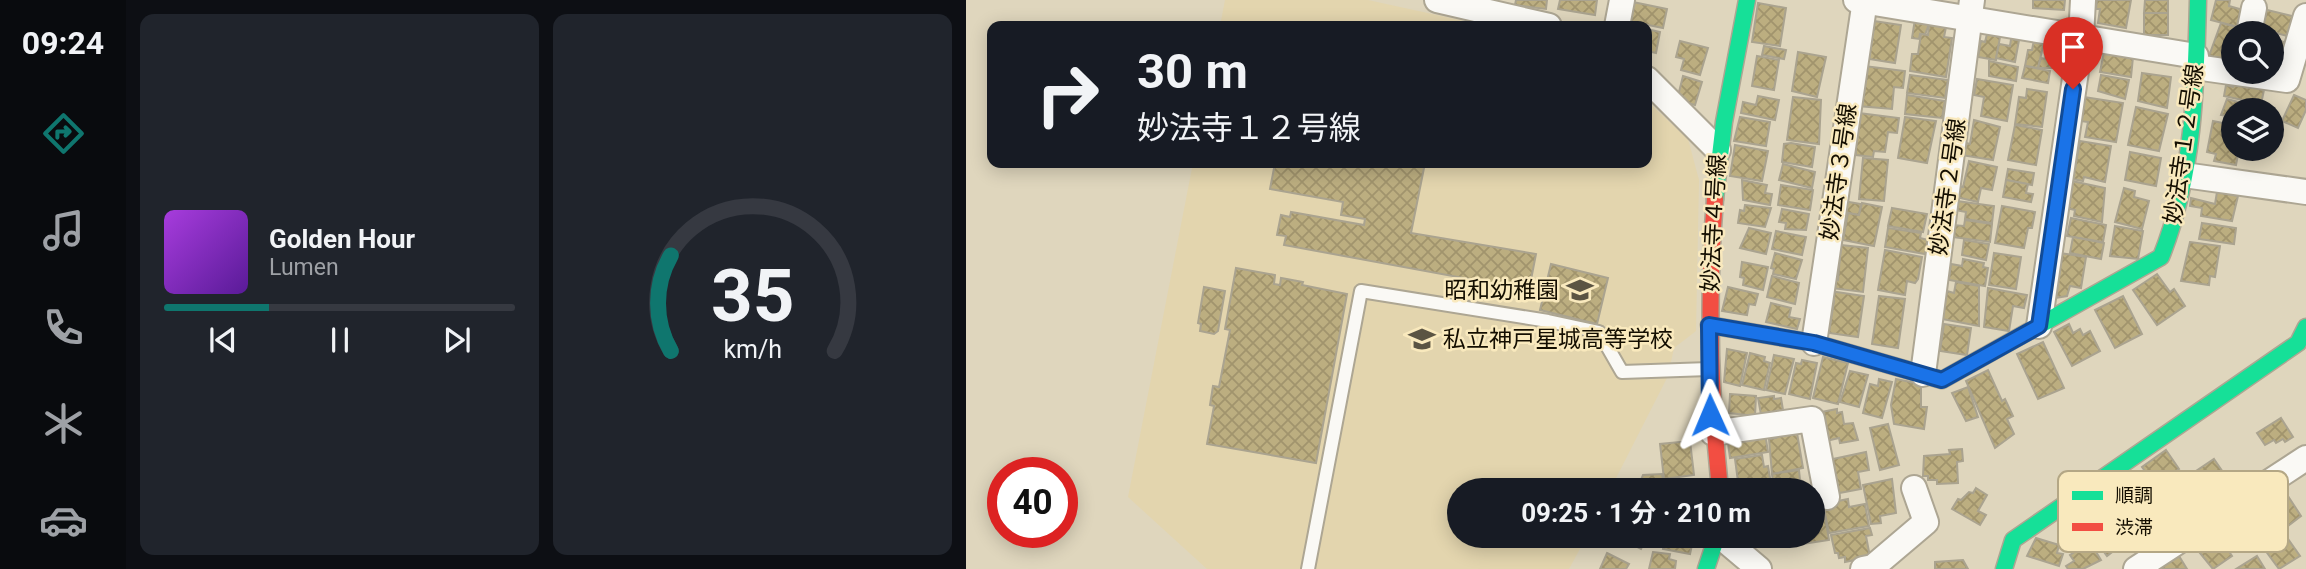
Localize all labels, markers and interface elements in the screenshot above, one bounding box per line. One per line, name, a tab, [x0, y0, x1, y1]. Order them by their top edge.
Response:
pin	[2043, 17, 2103, 89]
map controls	[2221, 21, 2284, 161]
button: search	[2221, 21, 2284, 84]
text: 09:24	[22, 24, 104, 62]
icon: arrive	[2054, 28, 2092, 66]
text: 30 m	[1137, 43, 1248, 100]
icon: right	[1022, 49, 1113, 140]
street label: 妙法寺１２号線	[2159, 62, 2209, 226]
button: layers	[2221, 98, 2284, 161]
street label: 妙法寺３号線	[1816, 102, 1862, 242]
icon: directions	[39, 109, 88, 158]
text: 妙法寺１２号線	[1137, 109, 1361, 147]
street label: 妙法寺２号線	[1925, 117, 1971, 257]
street label: 妙法寺４号線	[1697, 153, 1731, 293]
icon: music	[39, 206, 88, 255]
text: Golden Hour	[269, 224, 415, 254]
text: 35	[711, 253, 794, 339]
text: Lumen	[269, 254, 339, 281]
school or university icon: 昭和幼稚園	[1565, 275, 1595, 305]
place label: 昭和幼稚園	[1444, 277, 1559, 304]
icon: phone	[39, 303, 88, 352]
icon: previous	[204, 321, 242, 359]
icon: pause	[321, 321, 359, 359]
icon: next	[438, 321, 476, 359]
school or university icon: 私立神戸星城高等学校	[1407, 324, 1437, 354]
place label: 私立神戸星城高等学校	[1443, 326, 1673, 353]
text: km/h	[723, 334, 782, 363]
position arrow	[1673, 378, 1747, 452]
icon: climate	[39, 399, 88, 448]
speed limit sign: 40	[987, 457, 1078, 548]
legend	[2058, 471, 2288, 552]
text: 順調	[2115, 484, 2153, 507]
icon: car	[39, 496, 88, 545]
text: 09:25 · 1 分 · 210 m	[1521, 498, 1751, 528]
text: 渋滞	[2115, 516, 2153, 539]

